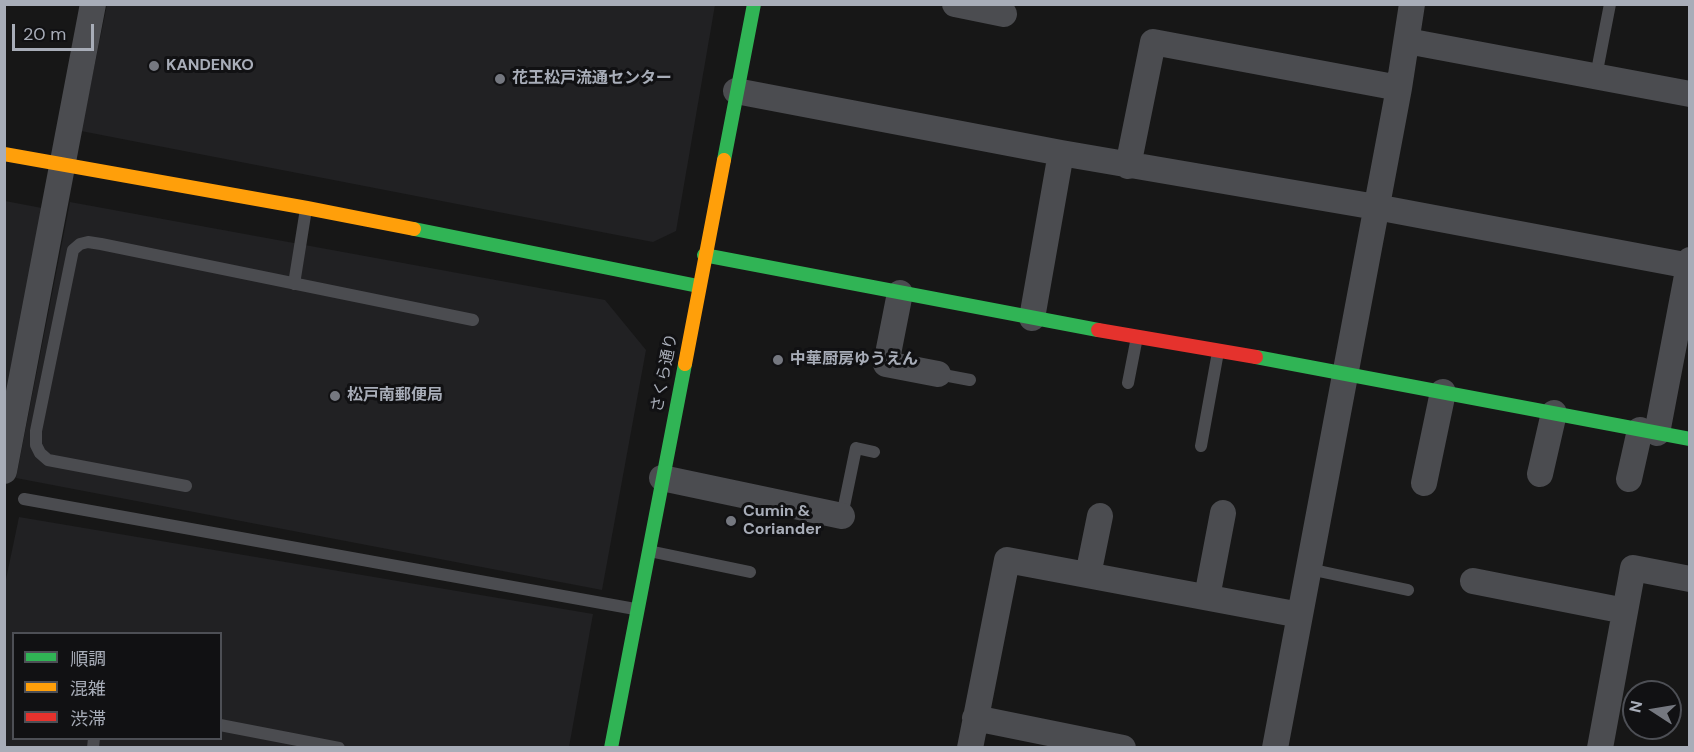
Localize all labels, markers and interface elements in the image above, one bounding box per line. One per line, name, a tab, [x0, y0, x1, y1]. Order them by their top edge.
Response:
scale bar	[15, 12, 98, 50]
text: 20 m	[23, 22, 66, 46]
place label: KANDENKO	[166, 56, 254, 76]
marker: KANDENKO	[147, 59, 161, 73]
place label: 花王松戸流通センター	[512, 69, 672, 89]
marker: 花王松戸流通センター	[493, 72, 507, 86]
street label: さくら通り	[648, 332, 682, 414]
place label: 中華厨房ゆうえん	[790, 350, 918, 370]
marker: 中華厨房ゆうえん	[771, 353, 785, 367]
place label: 松戸南郵便局	[347, 386, 443, 406]
marker: 松戸南郵便局	[328, 389, 342, 403]
place label: Cumin & Coriander	[743, 502, 821, 540]
marker: Cumin & Coriander	[724, 514, 738, 528]
legend	[12, 632, 222, 740]
text: 順調	[70, 647, 106, 671]
text: 混雑	[70, 677, 106, 701]
north arrow	[1622, 680, 1682, 740]
text: N	[1624, 699, 1647, 714]
text: 渋滞	[70, 707, 106, 731]

